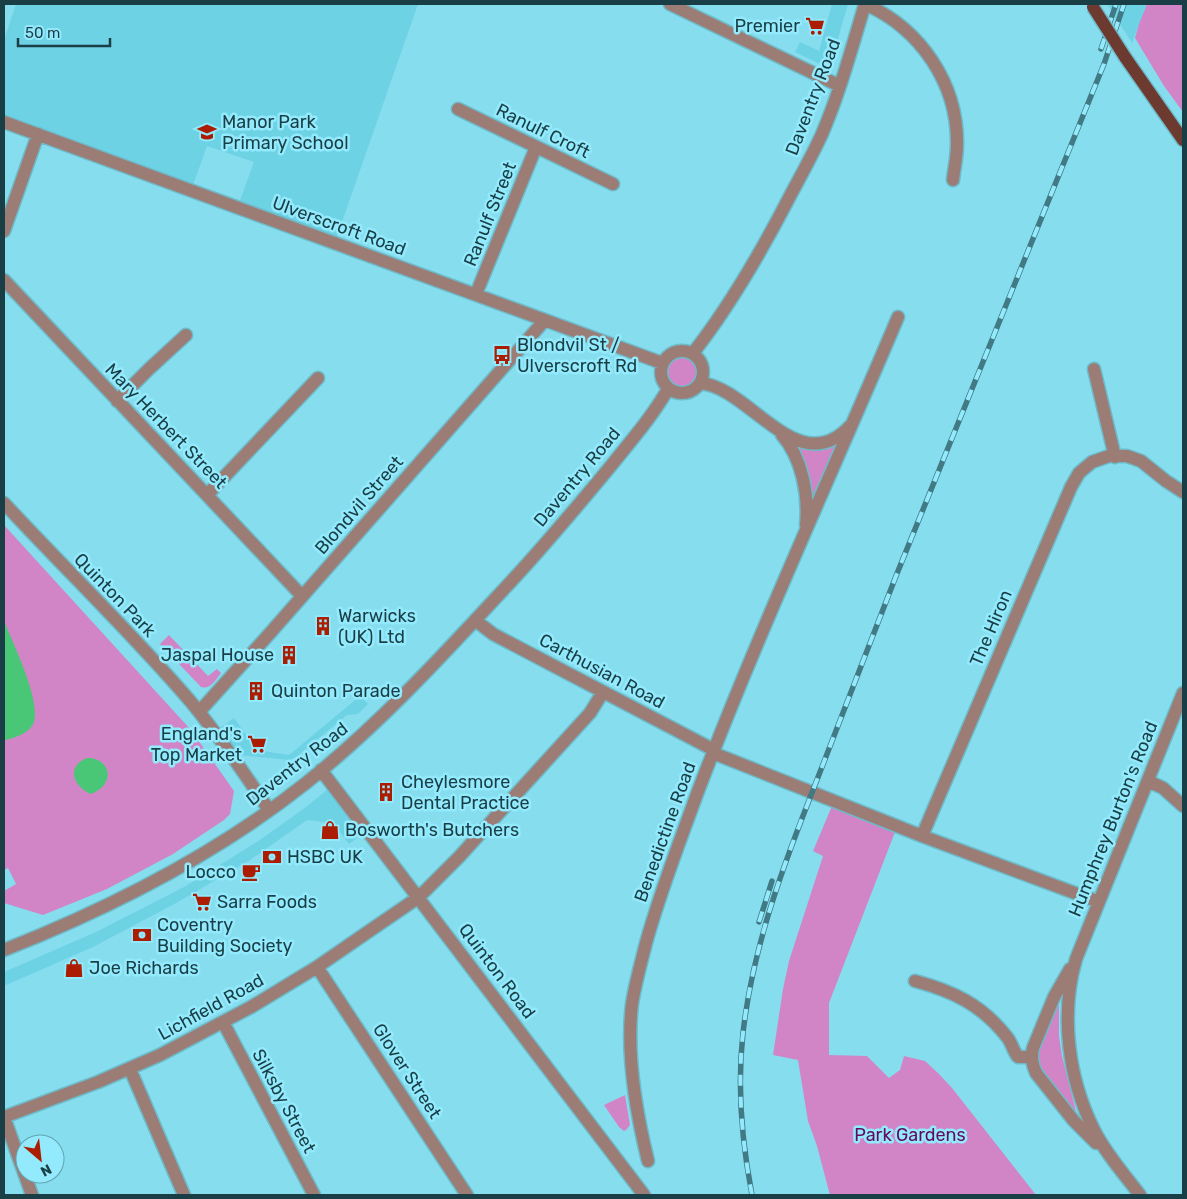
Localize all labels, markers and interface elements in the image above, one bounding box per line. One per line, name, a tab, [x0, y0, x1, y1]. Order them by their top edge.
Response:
scale bar	[18, 15, 110, 47]
place label: Premier	[734, 15, 800, 37]
supermarket icon: Premier	[804, 15, 826, 37]
text: 50 m	[25, 24, 60, 42]
street label: Daventry Road	[781, 36, 845, 158]
street label: Ranulf Croft	[493, 99, 593, 163]
place label: Manor Park Primary School	[222, 111, 349, 154]
school or university icon: Manor Park Primary School	[196, 121, 218, 143]
street label: Ranulf Street	[459, 159, 521, 269]
street label: Ulverscroft Road	[269, 192, 409, 260]
place label: Blondvil St / Ulverscroft Rd	[517, 334, 637, 377]
bus stop icon: Blondvil St / Ulverscroft Rd	[491, 344, 513, 366]
street label: Mary Herbert Street	[100, 359, 232, 493]
street label: Daventry Road	[529, 423, 625, 531]
street label: Blondvil Street	[310, 451, 408, 559]
street label: Quinton Park	[69, 548, 161, 642]
street label: The Hiron	[965, 587, 1017, 669]
place label: Warwicks (UK) Ltd	[338, 605, 416, 648]
building icon: Warwicks (UK) Ltd	[312, 615, 334, 637]
street label: Carthusian Road	[535, 629, 669, 713]
place label: Jaspal House	[161, 644, 274, 666]
building icon: Jaspal House	[278, 644, 300, 666]
building icon: Quinton Parade	[245, 680, 267, 702]
place label: Quinton Parade	[271, 680, 401, 702]
street label: Daventry Road	[242, 717, 352, 811]
street label: Humphrey Burton's Road	[1064, 718, 1162, 920]
place label: England's Top Market	[151, 723, 242, 766]
supermarket icon: England's Top Market	[246, 733, 268, 755]
street label: Benedictine Road	[629, 759, 701, 905]
place label: Cheylesmore Dental Practice	[401, 771, 530, 814]
building icon: Cheylesmore Dental Practice	[375, 781, 397, 803]
shop icon: Bosworth's Butchers	[319, 819, 341, 841]
place label: Bosworth's Butchers	[345, 819, 519, 841]
bank icon: HSBC UK	[261, 846, 283, 868]
place label: HSBC UK	[287, 846, 363, 868]
place label: Locco	[186, 861, 236, 883]
cafe icon: Locco	[240, 861, 262, 883]
supermarket icon: Sarra Foods	[191, 891, 213, 913]
place label: Sarra Foods	[217, 891, 317, 913]
place label: Coventry Building Society	[157, 914, 293, 957]
street label: Quinton Road	[454, 919, 540, 1023]
bank icon: Coventry Building Society	[131, 924, 153, 946]
shop icon: Joe Richards	[63, 957, 85, 979]
place label: Joe Richards	[89, 957, 199, 979]
street label: Lichfield Road	[154, 969, 268, 1045]
street label: Glover Street	[368, 1019, 446, 1123]
street label: Silksby Street	[247, 1045, 321, 1157]
park label: Park Gardens	[854, 1124, 966, 1146]
north arrow	[15, 1134, 65, 1184]
text: N	[37, 1160, 54, 1180]

